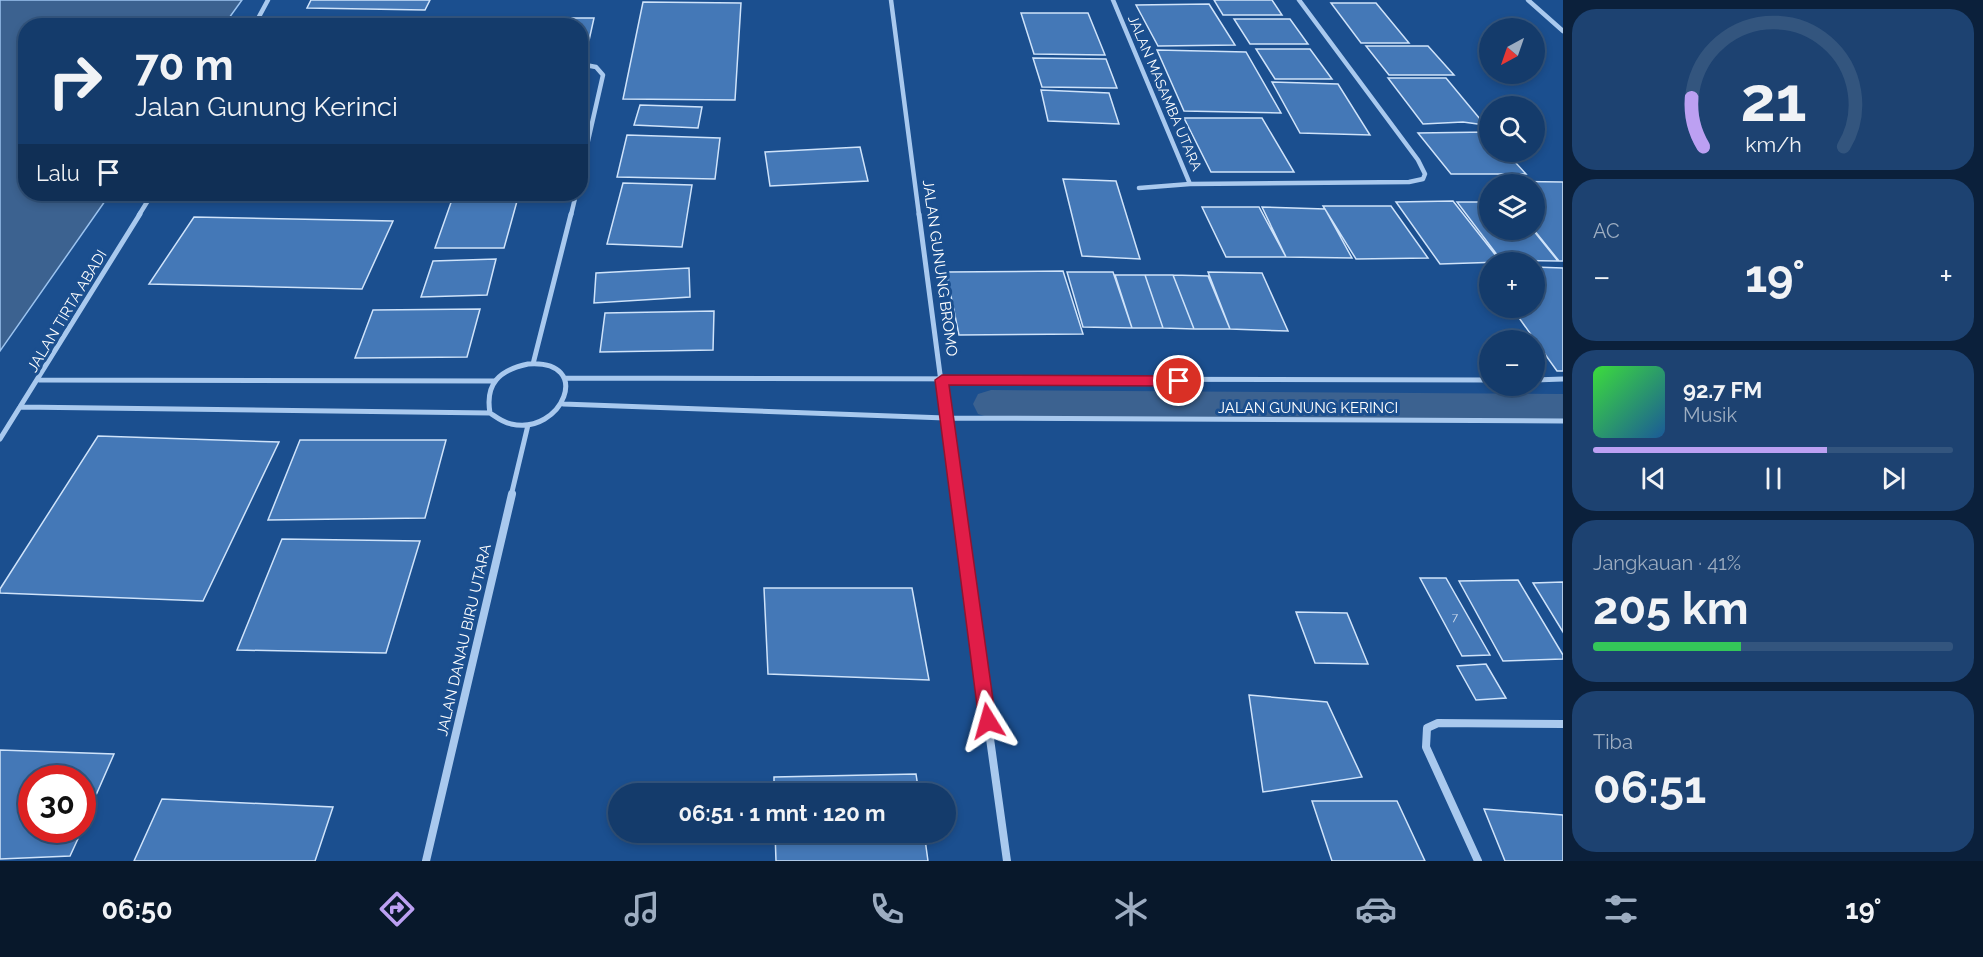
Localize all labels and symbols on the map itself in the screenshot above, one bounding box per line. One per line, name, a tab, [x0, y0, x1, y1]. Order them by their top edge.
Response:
street label: JALAN MASAMBA UTARA	[1125, 13, 1205, 174]
north arrow	[1479, 18, 1545, 84]
street label: JALAN GUNUNG BROMO	[919, 179, 961, 357]
street label: JALAN TIRTA ABADI	[23, 247, 111, 375]
pin	[1153, 355, 1204, 406]
street label: JALAN GUNUNG KERINCI	[1218, 399, 1398, 417]
street label: JALAN DANAU BIRU UTARA	[433, 542, 495, 738]
house number: 7	[1452, 610, 1459, 624]
position arrow	[956, 689, 1020, 753]
speed limit sign: 30	[18, 765, 96, 843]

